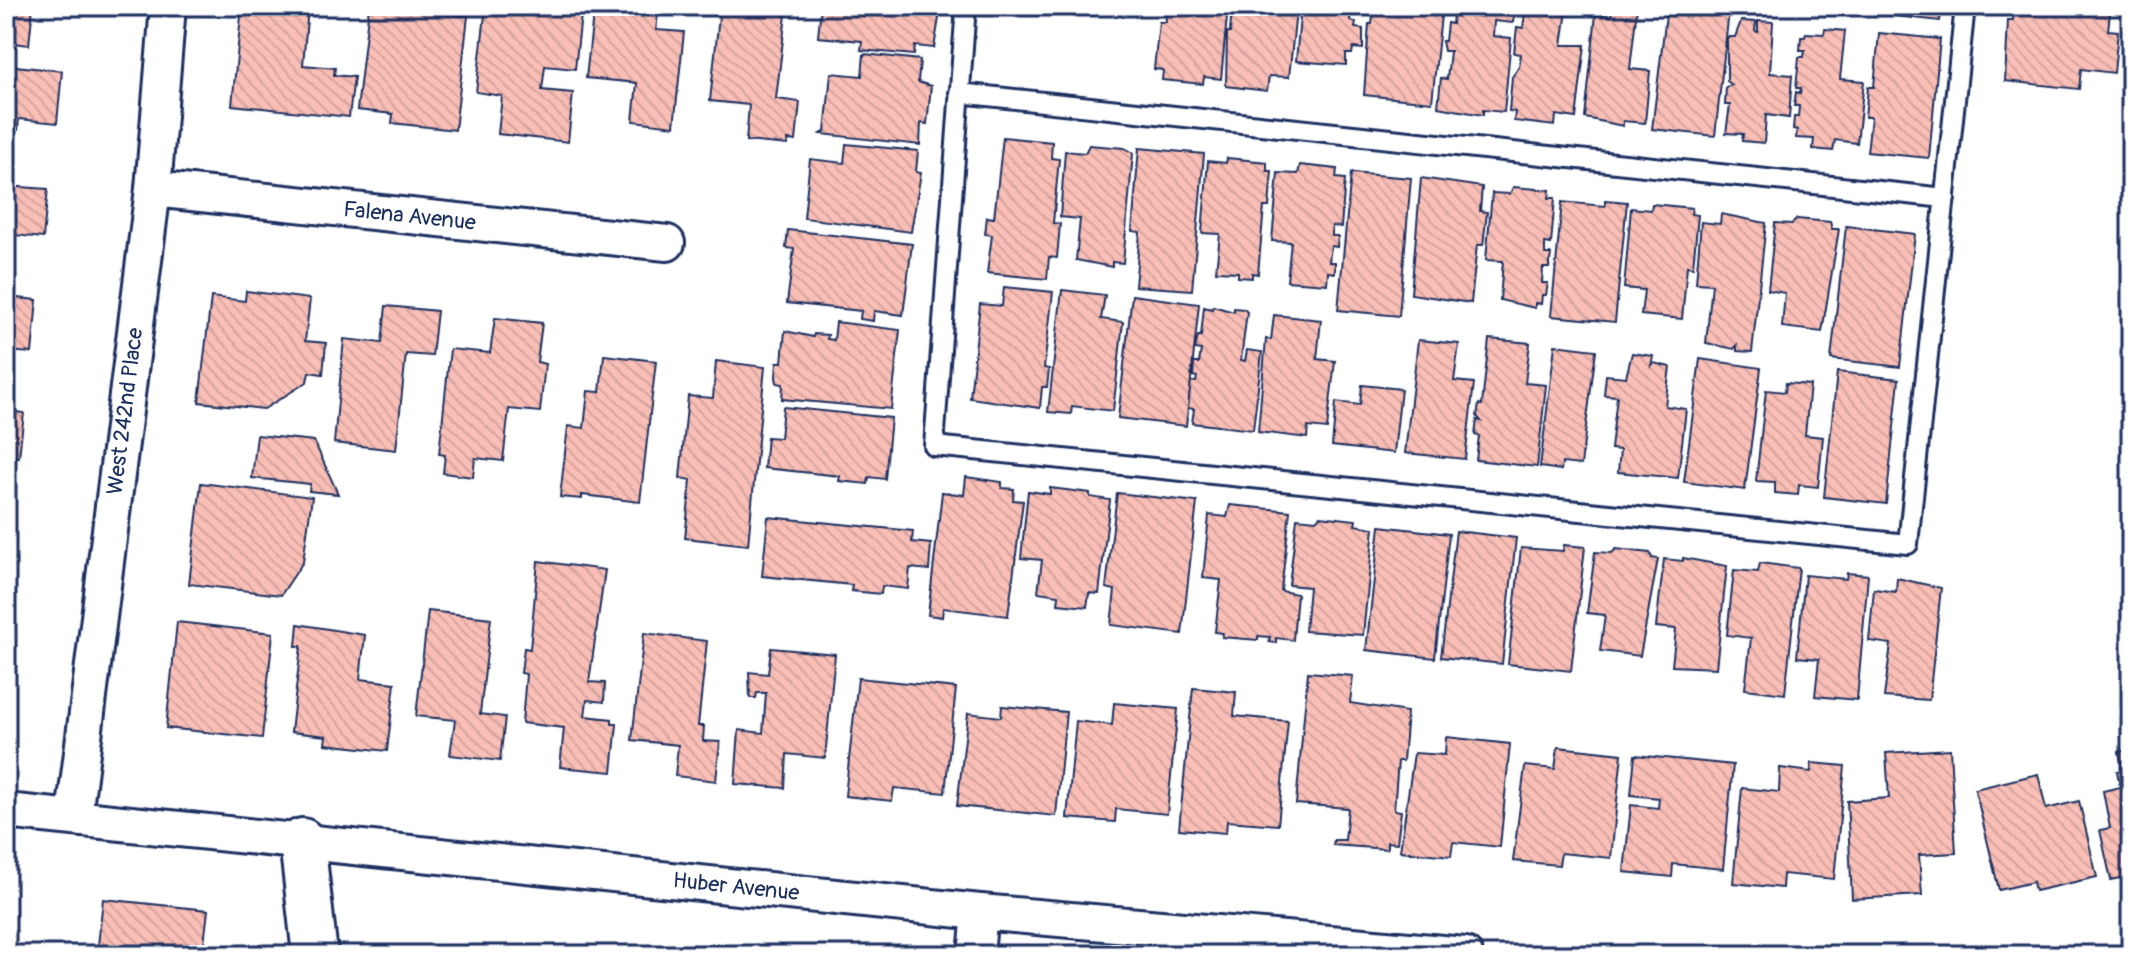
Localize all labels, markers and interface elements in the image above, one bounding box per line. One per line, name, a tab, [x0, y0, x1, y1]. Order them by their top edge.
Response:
street label: Falena Avenue	[342, 195, 477, 237]
street label: West 242nd Place	[101, 326, 149, 496]
street label: Huber Avenue	[671, 866, 801, 907]

